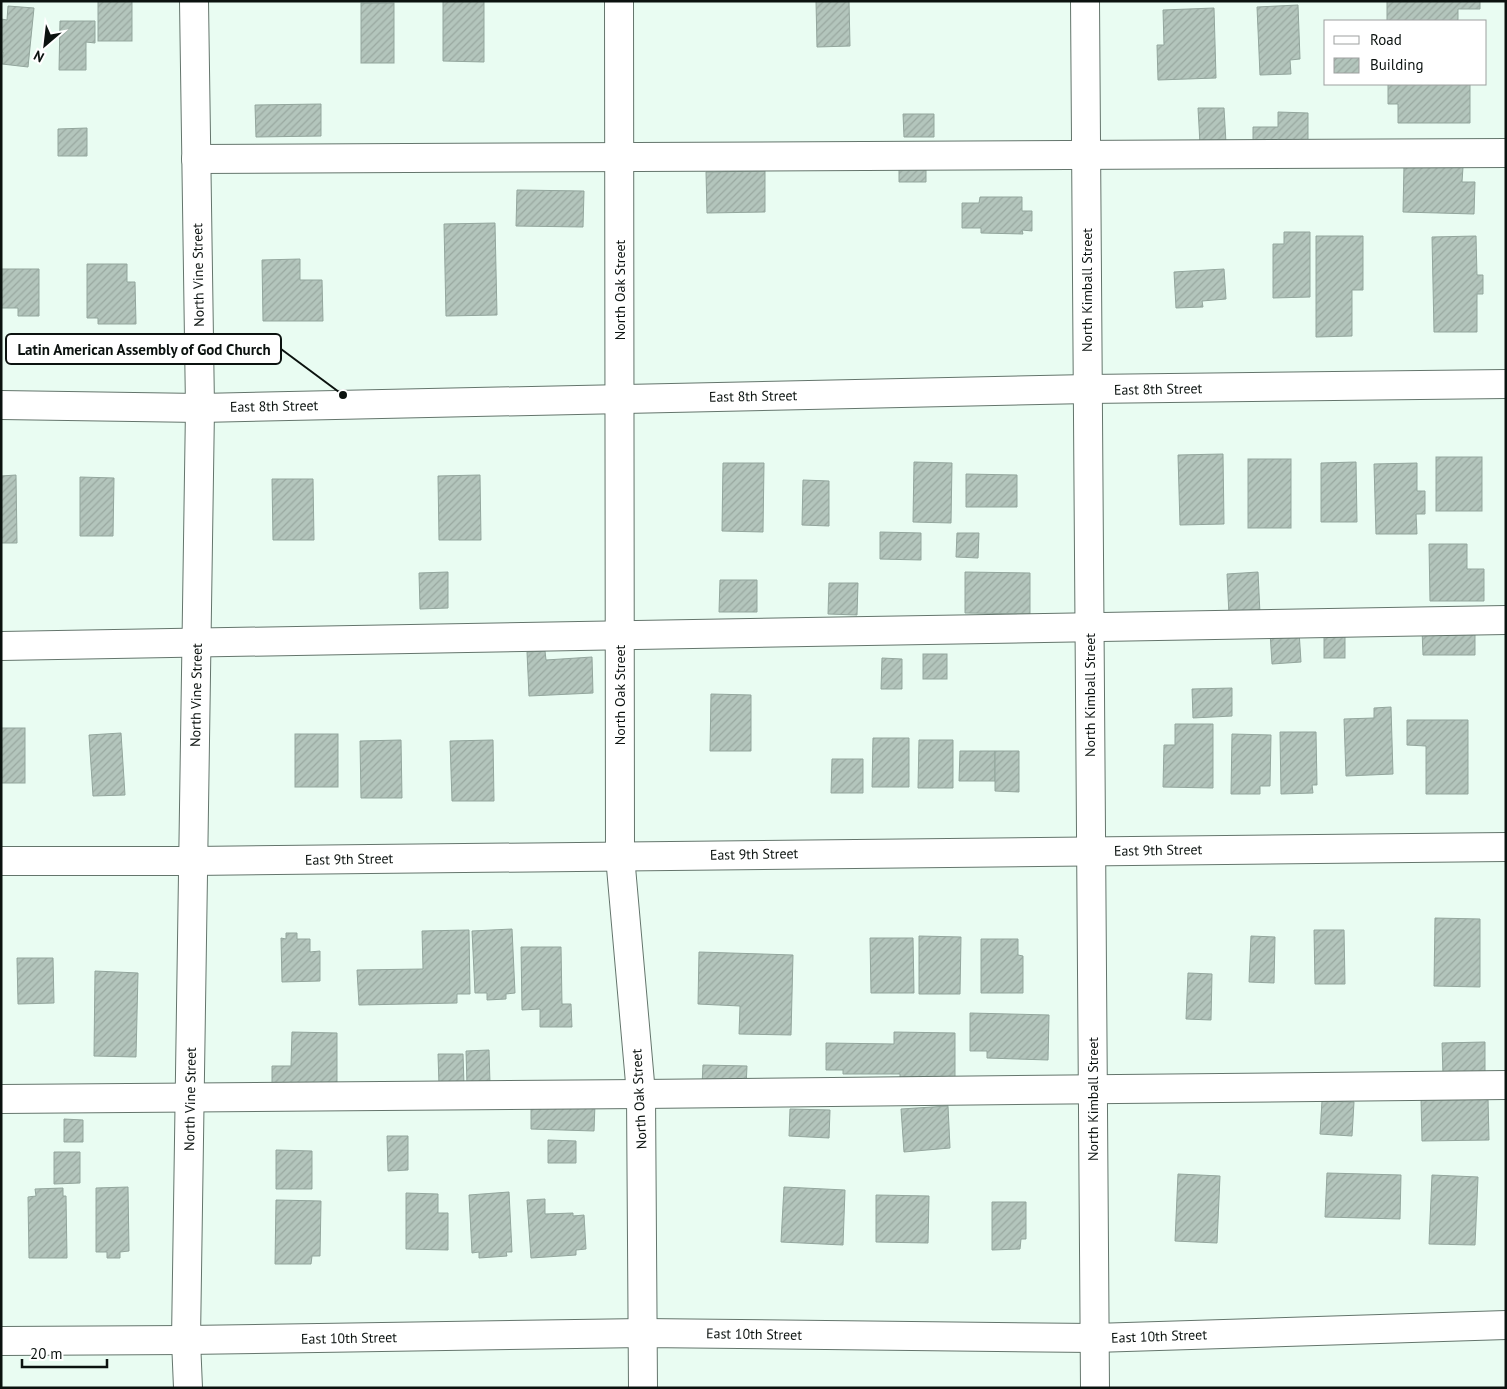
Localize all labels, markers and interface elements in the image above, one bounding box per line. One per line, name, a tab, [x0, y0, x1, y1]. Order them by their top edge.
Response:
north arrow	[20, 20, 70, 70]
legend	[1324, 20, 1487, 85]
text: Road	[1370, 30, 1402, 49]
text: N	[31, 46, 47, 67]
text: Building	[1370, 55, 1424, 74]
street label: North Vine Street	[188, 223, 208, 327]
street label: North Kimball Street	[1078, 228, 1096, 352]
street label: North Oak Street	[611, 239, 629, 340]
callout: Latin American Assembly of God Church	[6, 334, 281, 364]
text: Latin American Assembly of God Church	[17, 340, 271, 359]
street label: East 8th Street	[1114, 379, 1203, 399]
street label: East 8th Street	[709, 386, 798, 406]
street label: East 8th Street	[230, 396, 319, 416]
street label: North Kimball Street	[1081, 633, 1099, 757]
street label: North Vine Street	[186, 643, 206, 747]
street label: North Oak Street	[611, 644, 629, 745]
street label: East 9th Street	[1114, 840, 1203, 860]
street label: East 9th Street	[710, 844, 799, 864]
street label: East 9th Street	[305, 849, 394, 869]
street label: North Kimball Street	[1084, 1037, 1102, 1161]
street label: North Vine Street	[180, 1047, 200, 1151]
street label: North Oak Street	[627, 1048, 651, 1150]
street label: East 10th Street	[706, 1324, 802, 1344]
street label: East 10th Street	[1111, 1325, 1208, 1347]
street label: East 10th Street	[301, 1328, 397, 1348]
scale bar	[22, 1336, 108, 1368]
text: 20 m	[30, 1344, 63, 1363]

